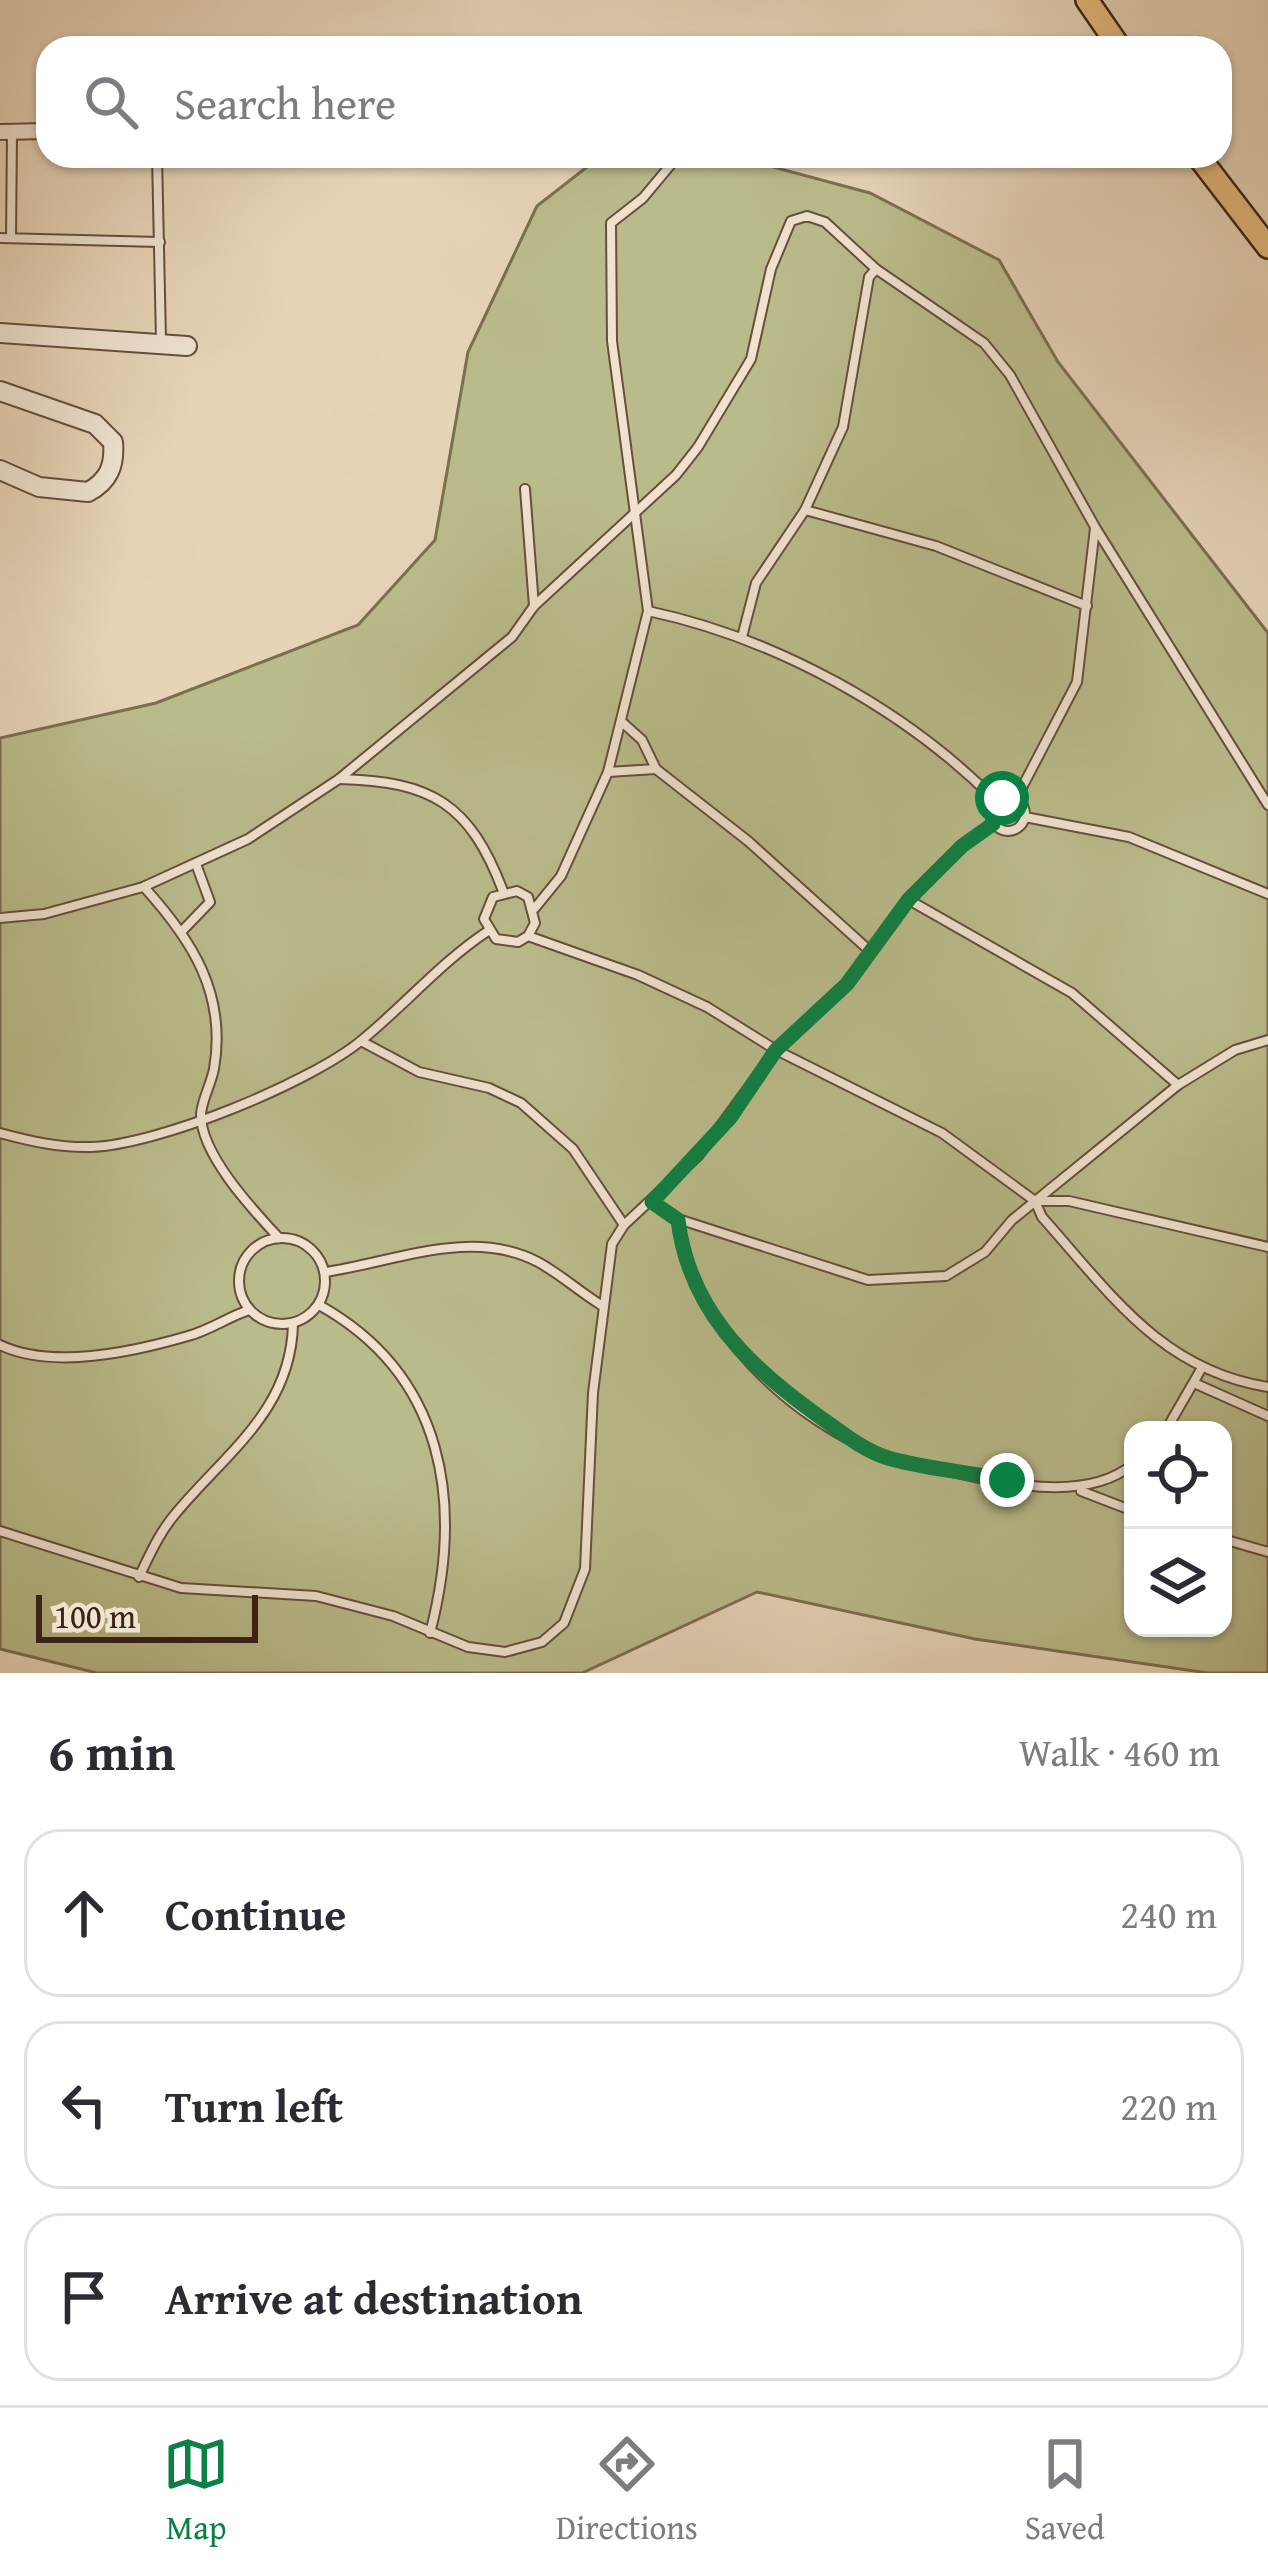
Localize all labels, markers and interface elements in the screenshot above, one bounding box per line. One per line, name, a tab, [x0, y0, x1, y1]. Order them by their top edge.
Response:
search box	[36, 36, 1232, 168]
icon: search	[78, 69, 144, 135]
text: Search here	[174, 70, 396, 135]
route start	[975, 771, 1029, 825]
map controls	[1124, 1421, 1232, 1637]
button: locate	[1124, 1421, 1232, 1529]
route end	[980, 1453, 1034, 1507]
button: layers	[1124, 1529, 1232, 1637]
scale bar	[36, 1589, 258, 1642]
text: 100 m	[54, 1592, 136, 1640]
text: 6 min	[48, 1714, 175, 1789]
text: Walk · 460 m	[1019, 1723, 1220, 1780]
icon: ahead	[51, 1880, 117, 1946]
text: Continue	[165, 1881, 346, 1946]
text: 240 m	[1120, 1885, 1217, 1942]
icon: left	[51, 2072, 117, 2138]
text: Turn left	[165, 2073, 343, 2138]
text: 220 m	[1120, 2077, 1217, 2134]
icon: arrive	[51, 2264, 117, 2330]
text: Arrive at destination	[165, 2265, 583, 2330]
tab: Map	[163, 2431, 229, 2551]
tab: Directions	[556, 2431, 698, 2551]
tab: Saved	[1025, 2431, 1105, 2551]

